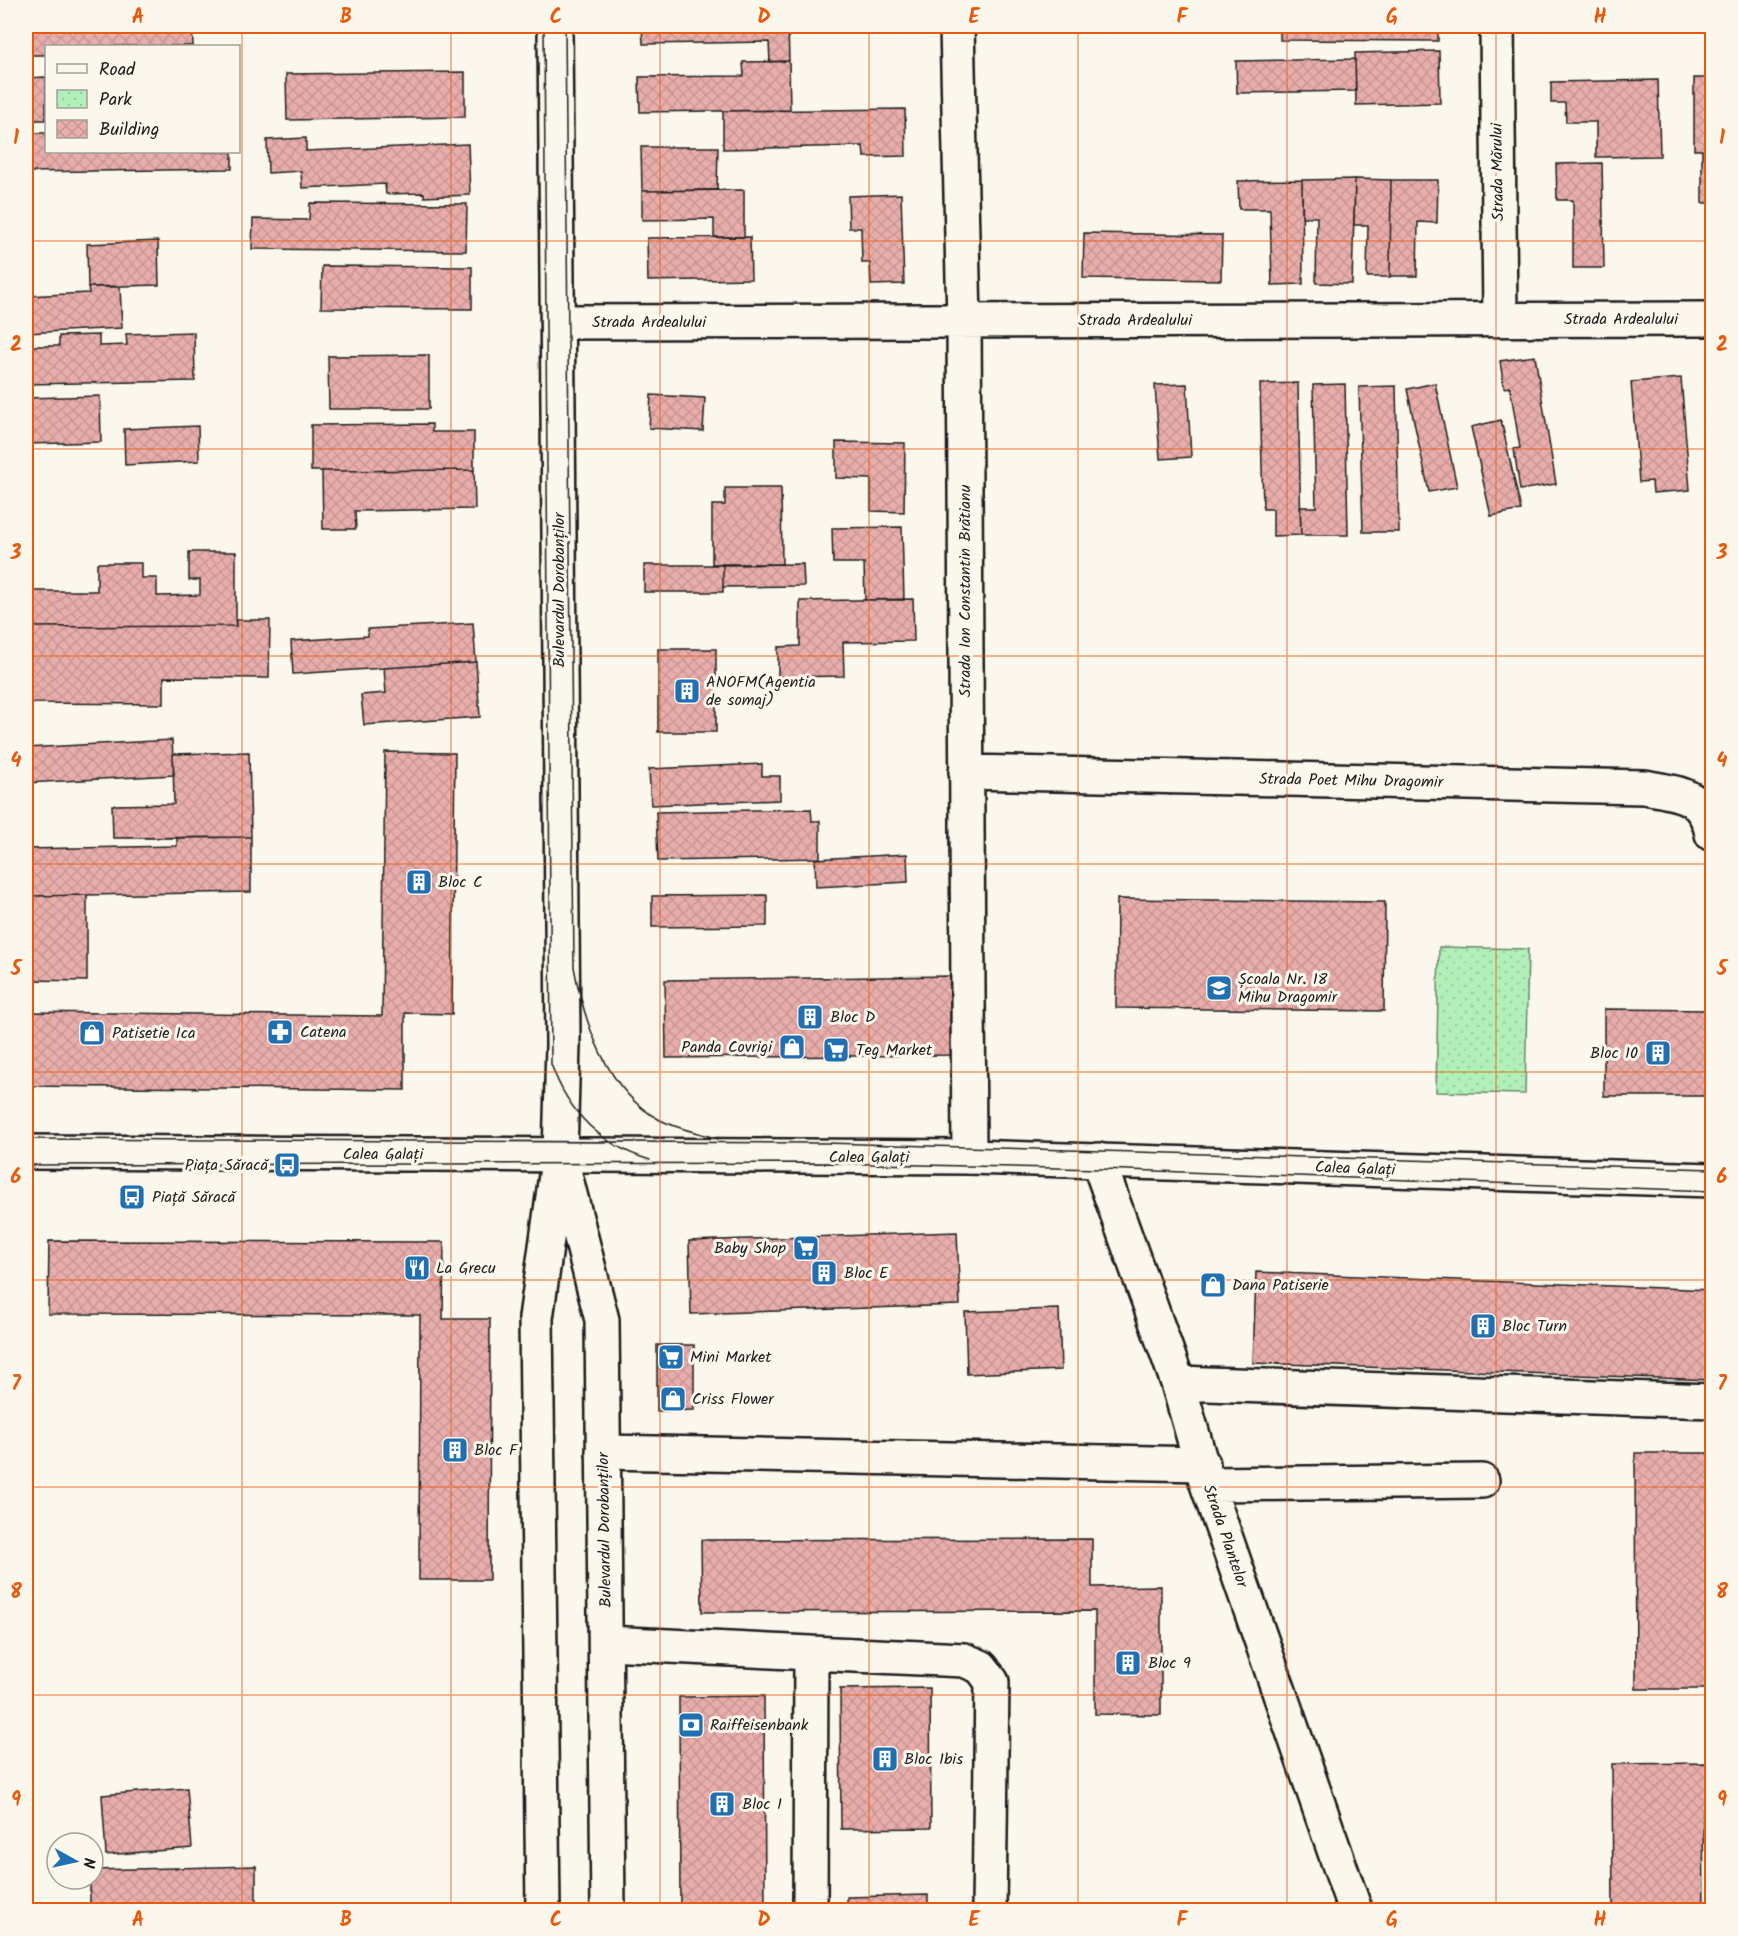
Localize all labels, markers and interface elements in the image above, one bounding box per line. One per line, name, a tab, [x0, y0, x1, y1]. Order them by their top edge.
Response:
text: A	[132, 2, 144, 34]
text: B	[340, 2, 352, 34]
text: C	[550, 2, 562, 34]
text: D	[757, 2, 771, 34]
text: E	[968, 2, 980, 34]
text: F	[1177, 2, 1189, 34]
text: G	[1386, 2, 1398, 34]
text: H	[1593, 2, 1607, 34]
legend	[45, 45, 240, 153]
text: Road	[99, 56, 136, 85]
text: Park	[99, 86, 132, 115]
text: Building	[99, 116, 159, 145]
street label: Strada Mărului	[1485, 122, 1511, 221]
text: 1	[13, 123, 19, 155]
text: 1	[1719, 123, 1725, 155]
street label: Strada Ardealului	[1564, 307, 1679, 332]
street label: Strada Ardealului	[1078, 308, 1193, 333]
street label: Strada Ardealului	[592, 310, 707, 335]
text: 2	[10, 330, 22, 362]
text: 2	[1716, 330, 1728, 362]
street label: Strada Ion Constantin Brătianu	[953, 484, 978, 697]
street label: Bulevardul Dorobanților	[547, 511, 572, 668]
text: 3	[10, 538, 22, 570]
text: 3	[1716, 538, 1728, 570]
place label: ANOFM(Agentia de somaj)	[706, 670, 816, 713]
building icon: ANOFM(Agentia de somaj)	[672, 676, 702, 706]
text: 4	[11, 746, 22, 778]
text: 4	[1717, 746, 1728, 778]
street label: Strada Poet Mihu Dragomir	[1259, 767, 1445, 795]
building icon: Bloc C	[404, 867, 434, 897]
place label: Bloc C	[438, 870, 482, 895]
text: 5	[10, 954, 23, 986]
text: 5	[1716, 954, 1729, 986]
place label: Școala Nr. 18 Mihu Dragomir	[1238, 967, 1339, 1010]
school or university icon: Școala Nr. 18 Mihu Dragomir	[1204, 973, 1234, 1003]
building icon: Bloc D	[795, 1002, 825, 1032]
place label: Bloc D	[830, 1005, 875, 1030]
pharmacy icon: Catena	[265, 1017, 295, 1047]
shop icon: Patisetie Ica	[77, 1018, 107, 1048]
place label: Catena	[300, 1020, 347, 1045]
place label: Patisetie Ica	[112, 1021, 195, 1046]
shop icon: Panda Covrigi	[777, 1032, 807, 1062]
place label: Panda Covrigi	[681, 1035, 773, 1060]
supermarket icon: Teg Market	[821, 1035, 851, 1065]
place label: Teg Market	[856, 1038, 933, 1063]
building icon: Bloc 10	[1643, 1038, 1673, 1068]
place label: Bloc 10	[1590, 1041, 1638, 1066]
street label: Calea Galați	[343, 1142, 424, 1167]
street label: Calea Galați	[829, 1145, 910, 1170]
bus stop icon: Piața Săracă	[272, 1150, 302, 1180]
place label: Piața Săracă	[185, 1153, 269, 1178]
street label: Calea Galați	[1314, 1155, 1397, 1183]
text: 6	[11, 1162, 22, 1194]
text: 6	[1717, 1162, 1728, 1194]
bus stop icon: Piață Săracă	[117, 1182, 147, 1212]
place label: Piață Săracă	[152, 1185, 237, 1210]
supermarket icon: Baby Shop	[791, 1233, 821, 1263]
place label: Baby Shop	[714, 1236, 786, 1261]
restaurant icon: La Grecu	[402, 1253, 432, 1283]
place label: La Grecu	[436, 1256, 496, 1281]
building icon: Bloc E	[809, 1258, 839, 1288]
place label: Bloc E	[844, 1261, 889, 1286]
shop icon: Dana Patiserie	[1198, 1270, 1228, 1300]
place label: Dana Patiserie	[1232, 1273, 1329, 1298]
building icon: Bloc Turn	[1468, 1311, 1498, 1341]
place label: Bloc Turn	[1502, 1314, 1567, 1339]
supermarket icon: Mini Market	[656, 1342, 686, 1372]
place label: Mini Market	[690, 1345, 772, 1370]
text: 7	[11, 1369, 21, 1401]
text: 7	[1717, 1369, 1727, 1401]
shop icon: Criss Flower	[658, 1384, 688, 1414]
place label: Criss Flower	[692, 1387, 775, 1412]
building icon: Bloc F	[440, 1435, 470, 1465]
place label: Bloc F	[474, 1438, 519, 1463]
street label: Bulevardul Dorobanților	[591, 1450, 619, 1608]
street label: Strada Plantelor	[1196, 1481, 1255, 1593]
text: 8	[10, 1577, 22, 1609]
text: 8	[1716, 1577, 1728, 1609]
building icon: Bloc 9	[1113, 1648, 1143, 1678]
place label: Bloc 9	[1148, 1651, 1191, 1676]
bank icon: Raiffeisenbank	[676, 1710, 706, 1740]
place label: Raiffeisenbank	[710, 1713, 809, 1738]
building icon: Bloc 1bis	[870, 1744, 900, 1774]
place label: Bloc 1bis	[904, 1747, 963, 1772]
text: 9	[11, 1785, 21, 1817]
text: 9	[1717, 1785, 1727, 1817]
building icon: Bloc 1	[707, 1789, 737, 1819]
place label: Bloc 1	[742, 1792, 782, 1817]
north arrow	[45, 1831, 105, 1891]
text: N	[75, 1856, 101, 1870]
text: A	[132, 1905, 144, 1936]
text: B	[340, 1905, 352, 1936]
text: C	[550, 1905, 562, 1936]
text: D	[757, 1905, 771, 1936]
text: E	[968, 1905, 980, 1936]
text: F	[1177, 1905, 1189, 1936]
text: G	[1386, 1905, 1398, 1936]
text: H	[1593, 1905, 1607, 1936]

